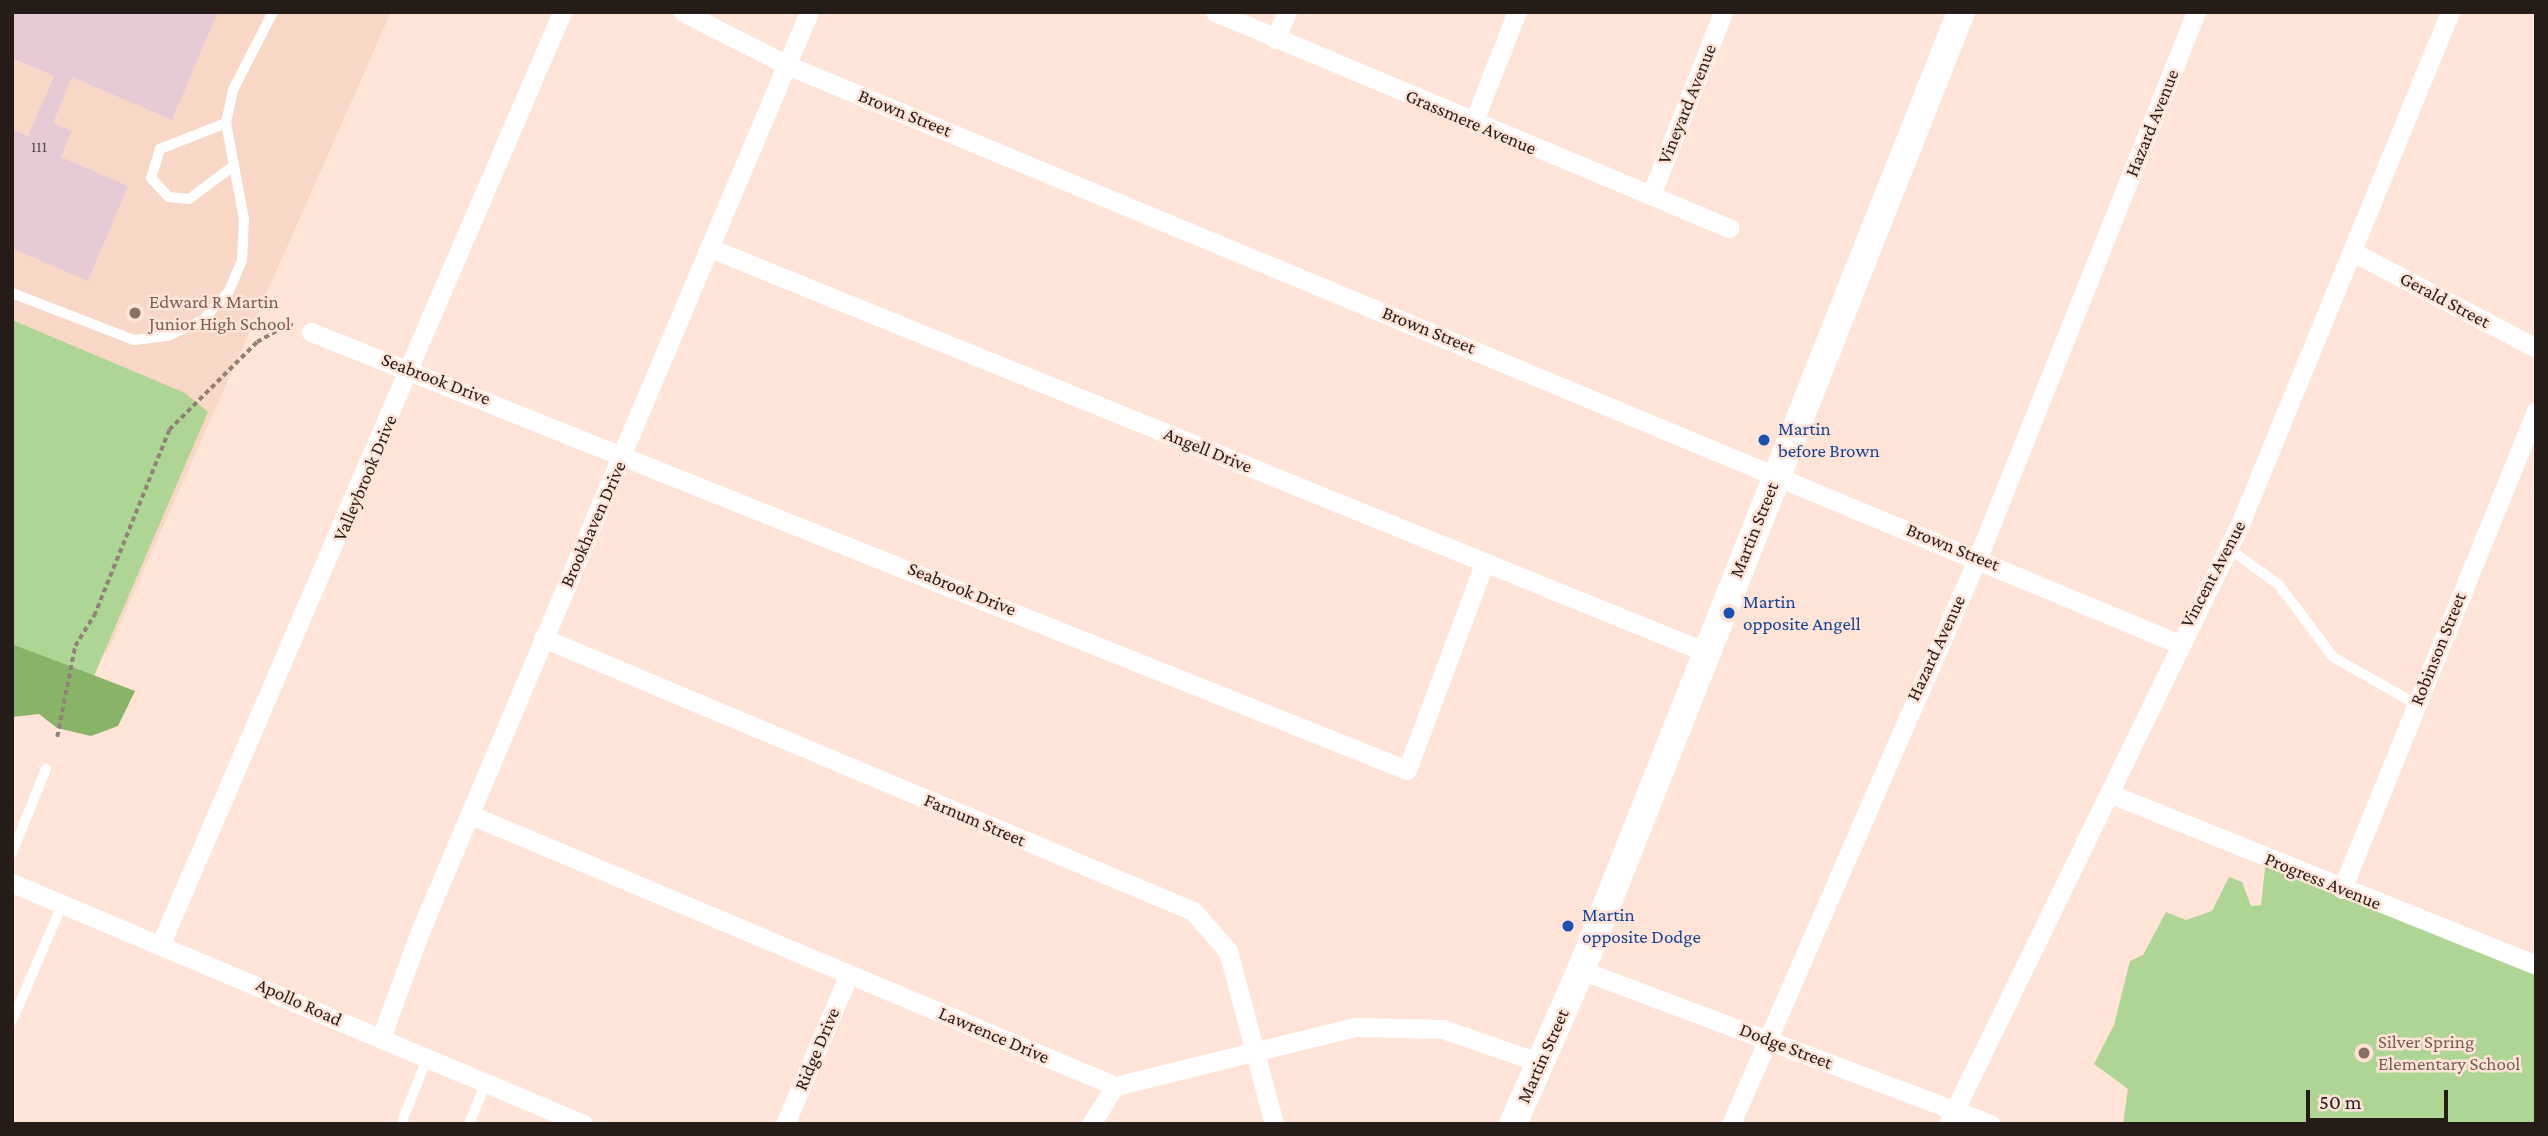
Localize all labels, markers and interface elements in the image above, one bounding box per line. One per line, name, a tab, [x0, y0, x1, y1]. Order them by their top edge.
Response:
street label: Vineyard Avenue	[1653, 41, 1721, 167]
street label: Hazard Avenue	[2120, 66, 2184, 180]
street label: Brown Street	[855, 84, 955, 142]
street label: Grassmere Avenue	[1402, 84, 1540, 160]
house number: 111	[31, 137, 47, 157]
street label: Gerald Street	[2396, 267, 2494, 333]
place label: Edward R Martin Junior High School	[149, 291, 291, 335]
street label: Brown Street	[1379, 301, 1479, 359]
marker: Edward R Martin Junior High School	[127, 305, 143, 321]
street label: Seabrook Drive	[378, 348, 494, 410]
street label: Valleybrook Drive	[328, 412, 402, 544]
place label: Martin before Brown	[1778, 418, 1880, 462]
street label: Angell Drive	[1160, 422, 1256, 478]
marker: Martin before Brown	[1756, 432, 1772, 448]
street label: Brookhaven Drive	[555, 457, 631, 591]
street label: Martin Street	[1725, 479, 1783, 581]
street label: Vincent Avenue	[2175, 517, 2251, 631]
street label: Brown Street	[1903, 518, 2003, 576]
street label: Seabrook Drive	[904, 557, 1020, 621]
street label: Robinson Street	[2405, 589, 2471, 709]
place label: Martin opposite Angell	[1743, 591, 1861, 635]
street label: Hazard Avenue	[1902, 592, 1970, 704]
marker: Martin opposite Angell	[1721, 605, 1737, 621]
street label: Farnum Street	[921, 788, 1029, 852]
street label: Progress Avenue	[2261, 847, 2385, 915]
place label: Martin opposite Dodge	[1582, 904, 1701, 948]
marker: Martin opposite Dodge	[1560, 918, 1576, 934]
street label: Apollo Road	[252, 973, 346, 1031]
street label: Lawrence Drive	[935, 1001, 1053, 1069]
street label: Ridge Drive	[789, 1004, 845, 1094]
street label: Martin Street	[1512, 1005, 1574, 1107]
street label: Dodge Street	[1736, 1018, 1836, 1074]
place label: Silver Spring Elementary School	[2378, 1031, 2520, 1075]
marker: Silver Spring Elementary School	[2356, 1045, 2372, 1061]
scale bar	[2310, 1076, 2452, 1120]
text: 50 m	[2319, 1090, 2362, 1114]

